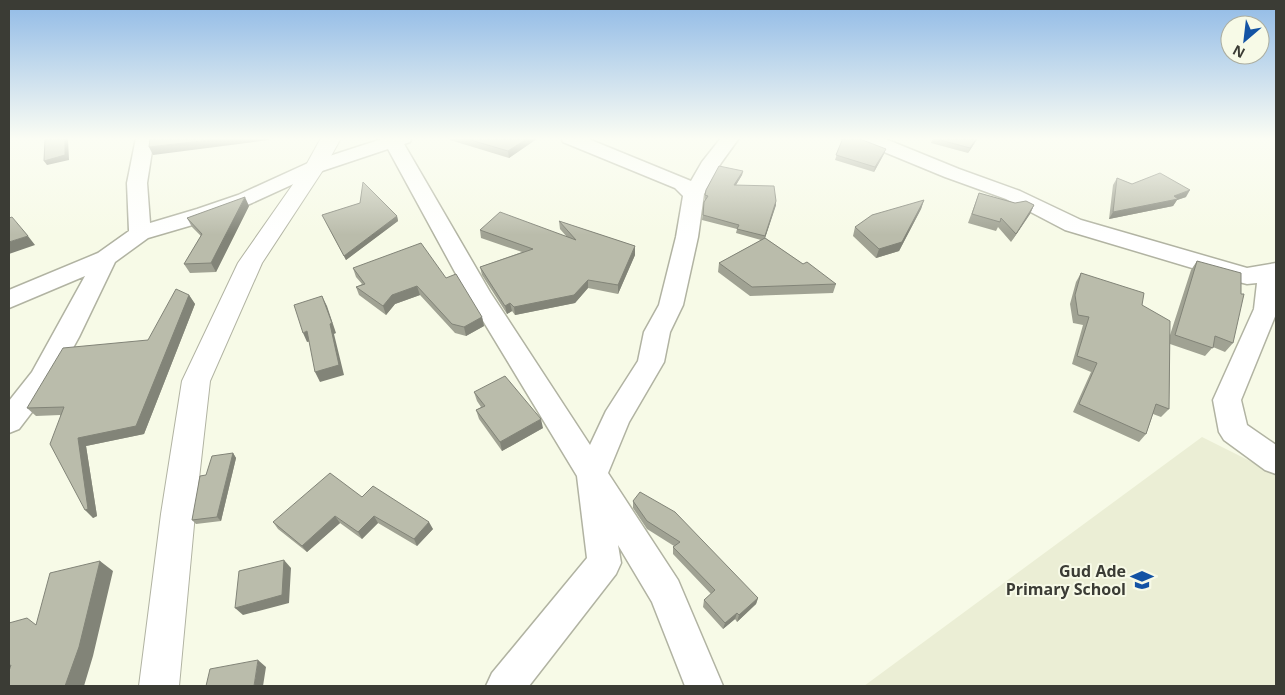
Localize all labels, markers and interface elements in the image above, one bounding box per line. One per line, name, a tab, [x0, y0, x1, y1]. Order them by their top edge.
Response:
north arrow	[1220, 15, 1270, 65]
text: N	[1229, 41, 1248, 63]
place label: Gud Ade Primary School	[1006, 560, 1126, 600]
school or university icon: Gud Ade Primary School	[1129, 567, 1155, 593]

